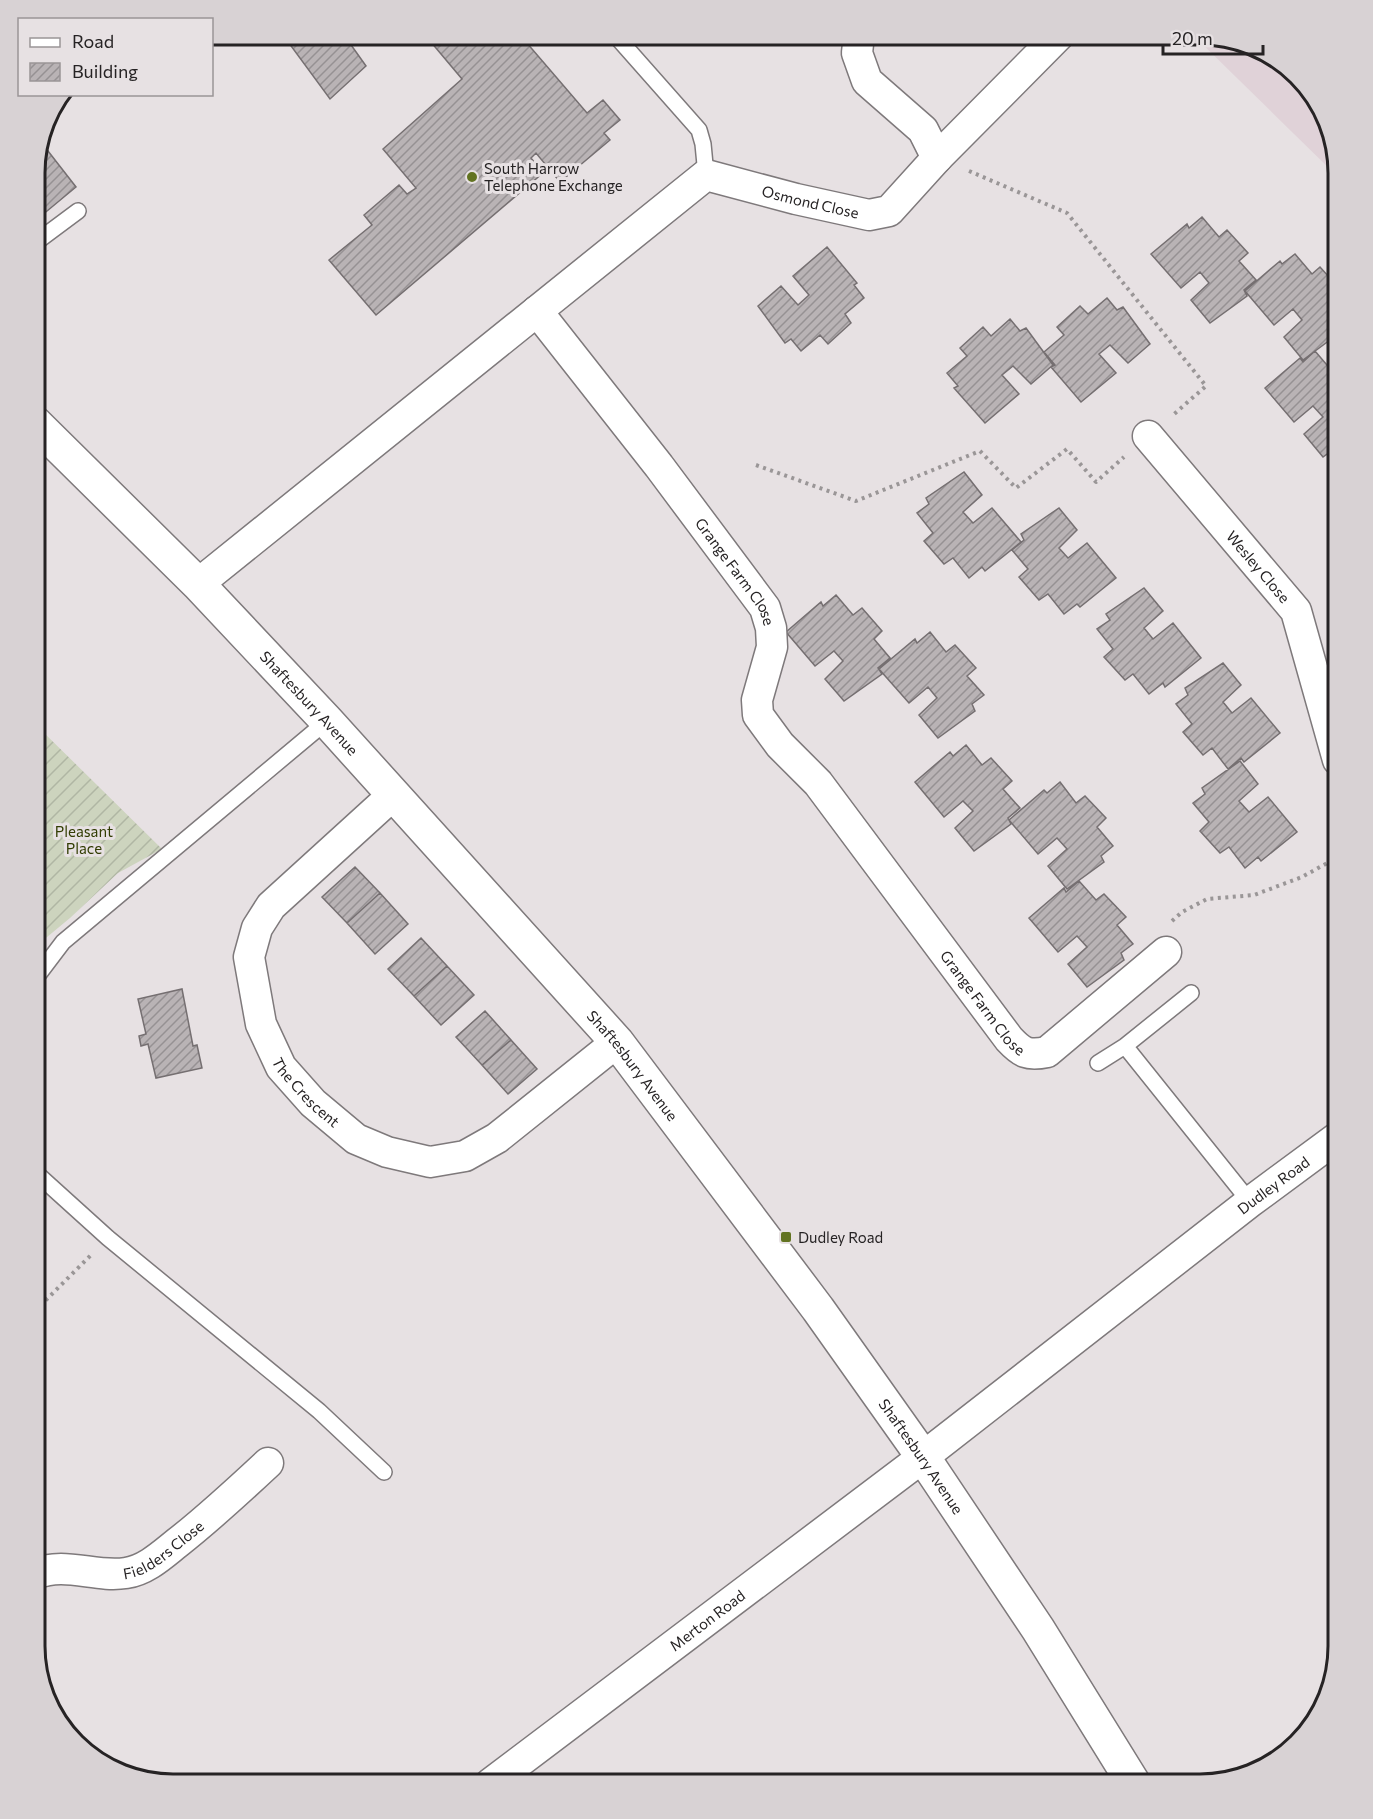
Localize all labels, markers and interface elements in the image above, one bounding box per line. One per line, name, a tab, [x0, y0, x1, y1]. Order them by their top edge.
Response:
legend	[18, 18, 213, 96]
scale bar	[1163, 18, 1264, 56]
text: 20 m	[1172, 27, 1213, 49]
text: Road	[72, 30, 114, 52]
text: Building	[72, 60, 138, 82]
place label: South Harrow Telephone Exchange	[484, 159, 623, 194]
marker: South Harrow Telephone Exchange	[465, 170, 479, 184]
street label: Osmond Close	[760, 181, 861, 222]
street label: Grange Farm Close	[692, 514, 779, 627]
street label: Wesley Close	[1223, 527, 1294, 606]
street label: Shaftesbury Avenue	[257, 647, 362, 759]
park label: Pleasant Place	[55, 822, 113, 857]
street label: Grange Farm Close	[937, 946, 1029, 1059]
street label: Shaftesbury Avenue	[584, 1006, 682, 1124]
street label: The Crescent	[269, 1055, 343, 1131]
street label: Dudley Road	[1233, 1152, 1313, 1218]
place label: Dudley Road	[798, 1228, 883, 1246]
marker: Dudley Road	[779, 1230, 793, 1244]
street label: Shaftesbury Avenue	[875, 1395, 967, 1517]
street label: Fielders Close	[122, 1516, 207, 1582]
street label: Merton Road	[666, 1586, 748, 1654]

